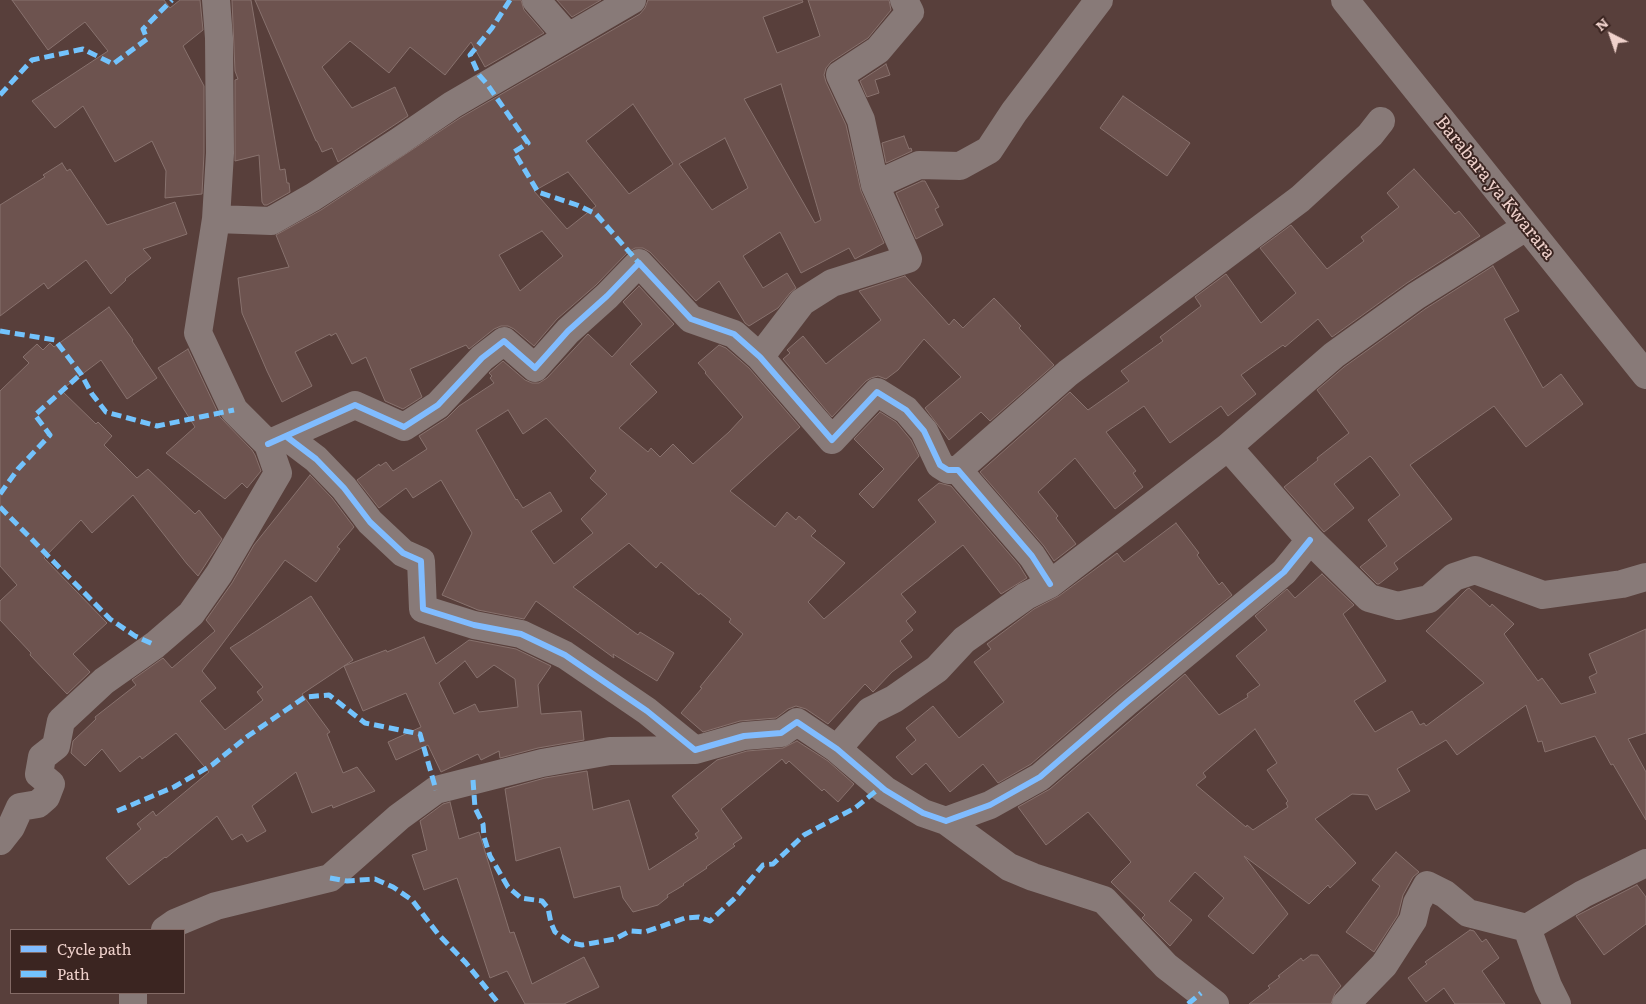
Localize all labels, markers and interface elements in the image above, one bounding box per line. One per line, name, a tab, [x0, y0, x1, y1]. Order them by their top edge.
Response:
north arrow	[1586, 10, 1636, 60]
text: N	[1590, 12, 1612, 35]
street label: Barabara ya Kwarara	[1431, 112, 1559, 264]
legend	[10, 929, 185, 994]
text: Cycle path	[57, 937, 131, 960]
text: Path	[57, 962, 90, 985]

